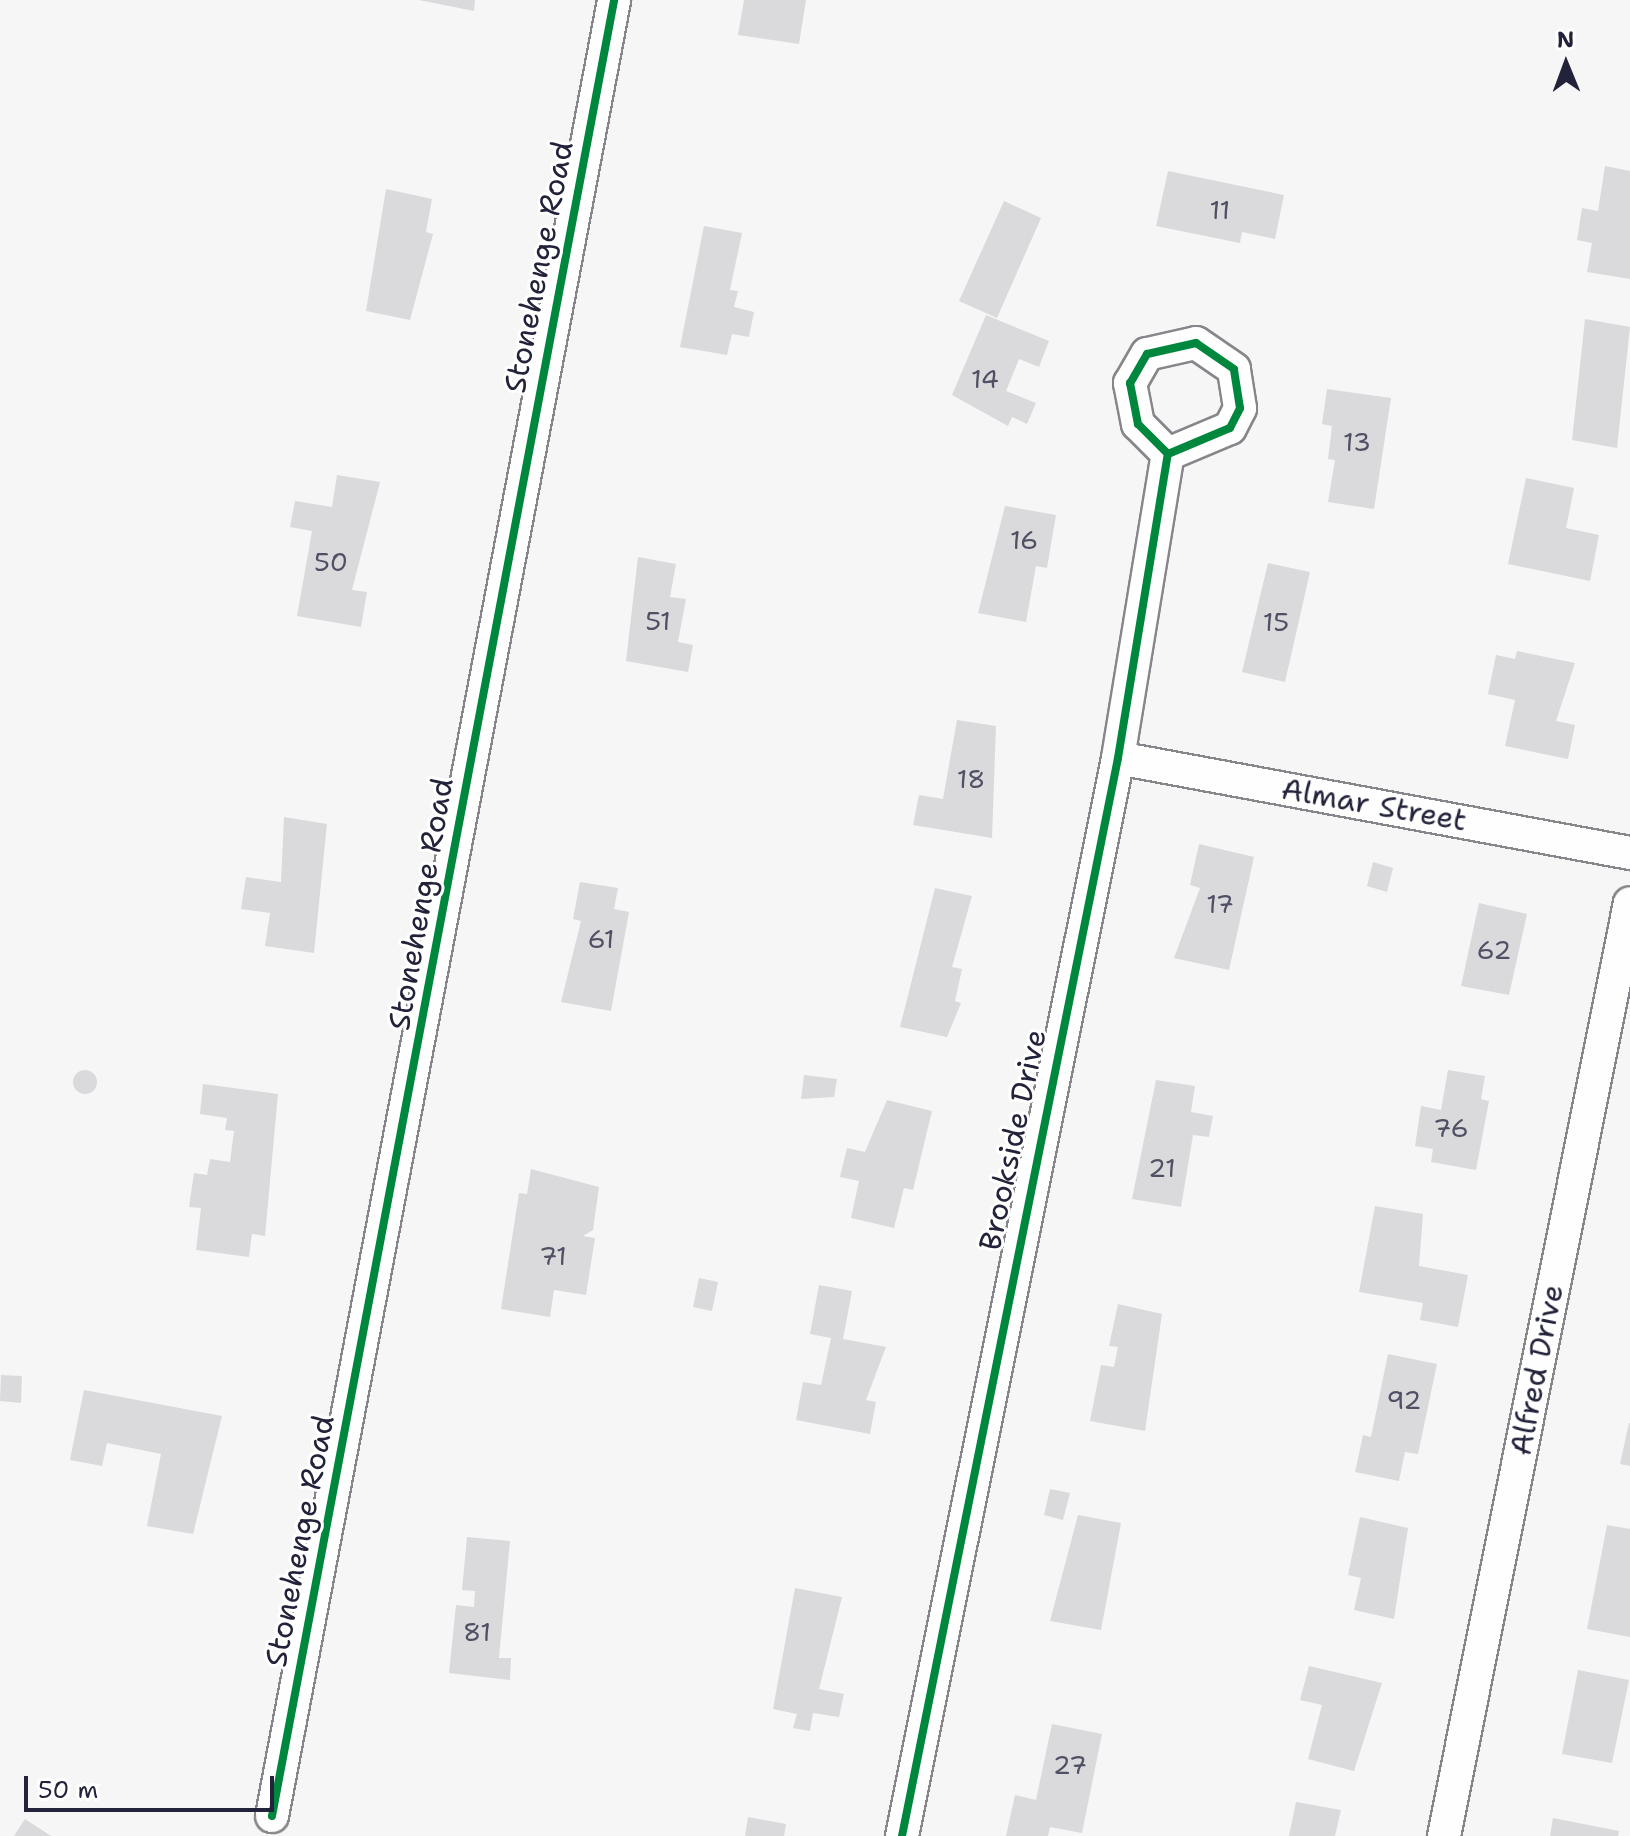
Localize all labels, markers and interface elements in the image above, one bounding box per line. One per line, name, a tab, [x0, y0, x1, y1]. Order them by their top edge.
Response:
north arrow	[1526, 24, 1606, 104]
text: N	[1557, 25, 1575, 54]
street label: Stonehenge Road	[497, 138, 581, 396]
house number: 11	[1210, 194, 1230, 226]
house number: 14	[971, 363, 999, 395]
house number: 13	[1343, 426, 1371, 458]
house number: 16	[1010, 524, 1038, 556]
house number: 50	[314, 546, 348, 578]
house number: 51	[645, 605, 671, 637]
house number: 15	[1263, 606, 1289, 638]
house number: 18	[957, 763, 985, 795]
street label: Almar Street	[1279, 771, 1469, 839]
street label: Stonehenge Road	[381, 775, 461, 1033]
house number: 17	[1206, 888, 1234, 920]
house number: 61	[587, 923, 615, 955]
house number: 62	[1477, 934, 1511, 966]
street label: Brookside Drive	[972, 1026, 1054, 1254]
house number: 76	[1433, 1112, 1469, 1144]
house number: 21	[1148, 1152, 1176, 1184]
house number: 71	[539, 1240, 567, 1272]
street label: Alfred Drive	[1503, 1282, 1571, 1458]
house number: 92	[1386, 1384, 1422, 1416]
street label: Stonehenge Road	[258, 1412, 342, 1670]
house number: 81	[463, 1616, 491, 1648]
house number: 27	[1053, 1749, 1087, 1781]
scale bar	[28, 1760, 278, 1810]
text: 50 m	[38, 1774, 98, 1806]

